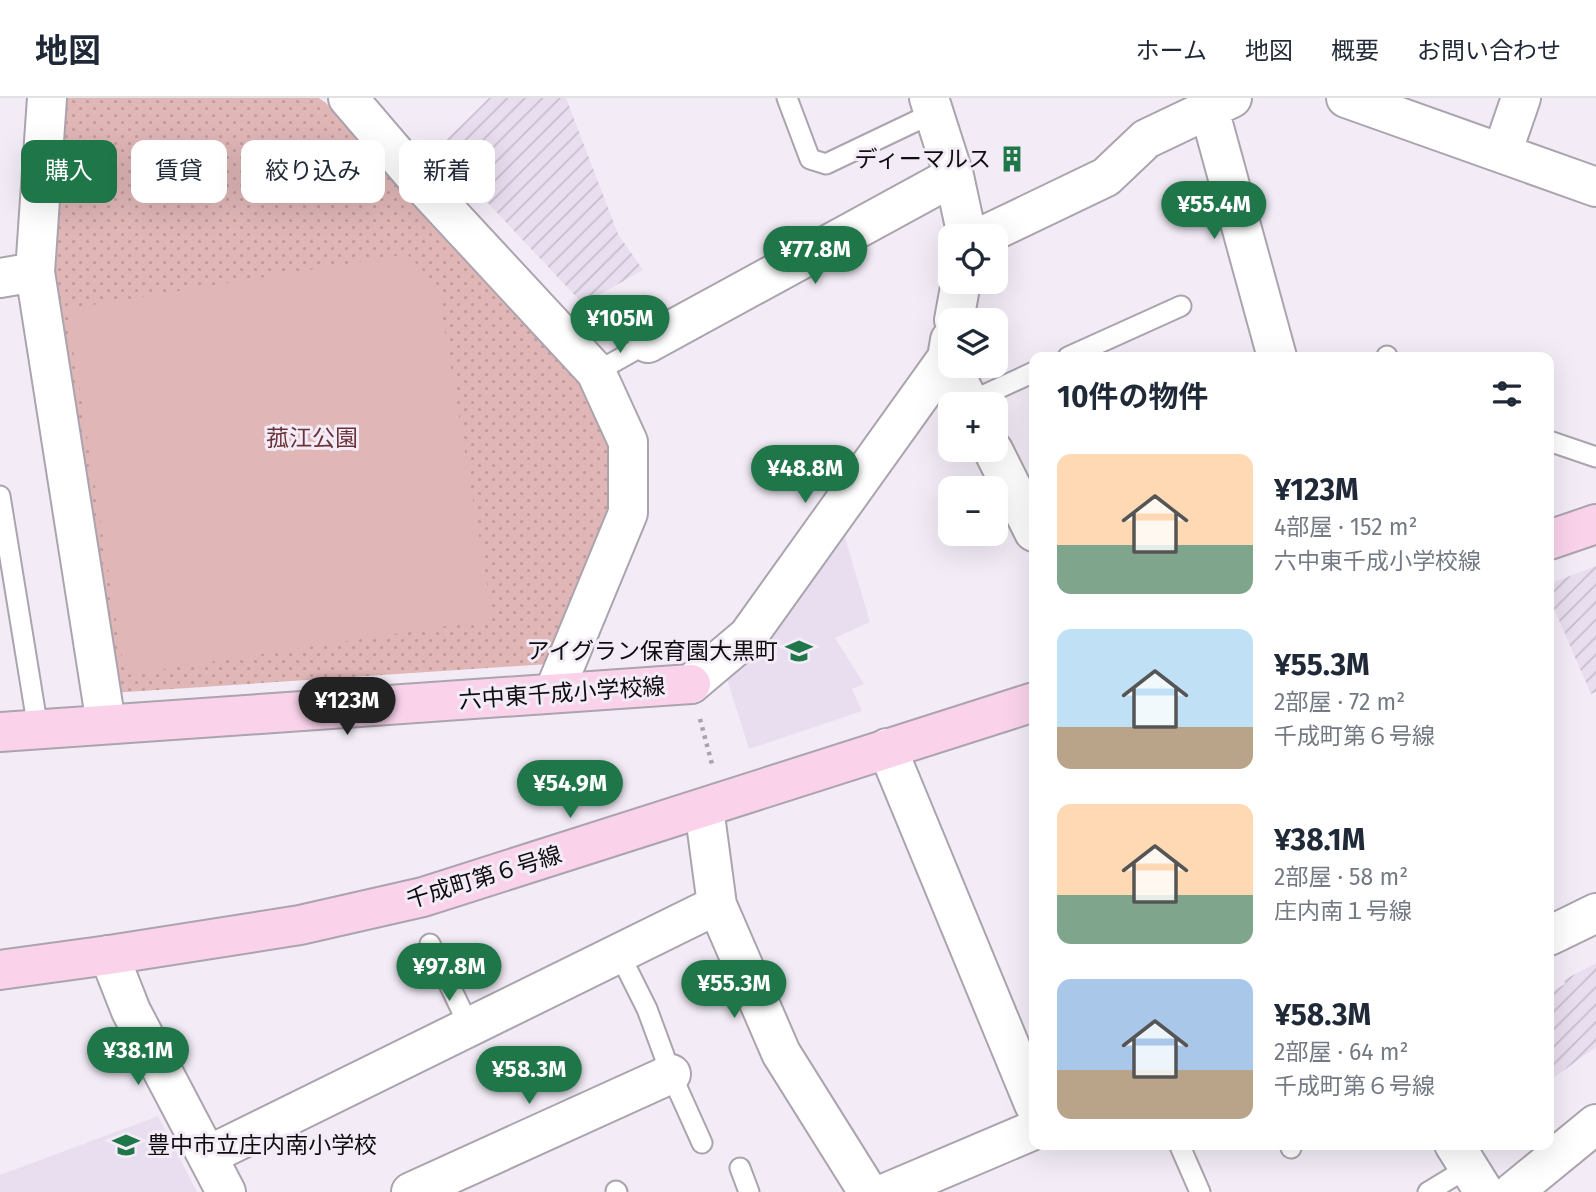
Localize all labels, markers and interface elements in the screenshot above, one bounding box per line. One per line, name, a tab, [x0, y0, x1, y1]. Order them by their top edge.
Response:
text: 地図	[35, 31, 101, 71]
text: ホーム	[1136, 37, 1207, 65]
text: 地図	[1245, 37, 1293, 65]
text: 概要	[1331, 37, 1379, 65]
text: お問い合わせ	[1417, 37, 1561, 65]
chip: 購入	[21, 140, 117, 203]
chip: 賃貸	[131, 140, 227, 203]
chip: 絞り込み	[241, 140, 385, 203]
chip: 新着	[399, 140, 495, 203]
building icon: ディーマルス	[997, 144, 1027, 174]
place label: ディーマルス	[855, 145, 991, 173]
pin: ¥55.4M	[1157, 181, 1271, 241]
text: ¥55.4M	[1177, 190, 1251, 218]
map controls	[938, 224, 1008, 546]
button: locate	[938, 224, 1008, 294]
pin: ¥77.8M	[758, 226, 872, 286]
text: ¥77.8M	[779, 235, 851, 263]
pin: ¥105M	[571, 296, 669, 355]
text: ¥105M	[587, 304, 653, 332]
button: layers	[938, 308, 1008, 378]
icon: filters	[1488, 375, 1526, 413]
text: 10件の物件	[1057, 379, 1208, 415]
button: +	[938, 392, 1008, 462]
park label: 菰江公園	[266, 424, 358, 452]
pin: ¥48.8M	[748, 446, 862, 505]
text: ¥48.8M	[767, 454, 843, 482]
text: ¥123M	[1274, 472, 1359, 508]
button: −	[938, 476, 1008, 546]
icon: home	[1113, 482, 1197, 566]
text: 4部屋 · 152 m²	[1274, 513, 1417, 541]
text: 六中東千成小学校線	[1274, 547, 1481, 575]
school or university icon: アイグラン保育園大黒町	[784, 636, 814, 666]
place label: アイグラン保育園大黒町	[527, 637, 778, 665]
text: ¥55.3M	[1274, 647, 1370, 683]
icon: home	[1113, 657, 1197, 741]
street label: 六中東千成小学校線	[458, 672, 666, 714]
pin: ¥123M	[298, 678, 396, 737]
text: ¥123M	[315, 686, 379, 714]
text: 2部屋 · 72 m²	[1274, 688, 1405, 716]
text: 千成町第６号線	[1274, 722, 1435, 750]
pin: ¥54.9M	[513, 760, 627, 820]
text: ¥54.9M	[533, 769, 607, 797]
text: ¥38.1M	[1274, 822, 1365, 858]
icon: home	[1113, 832, 1197, 916]
street label: 千成町第６号線	[403, 840, 565, 914]
text: 2部屋 · 58 m²	[1274, 863, 1408, 891]
text: 庄内南１号線	[1274, 897, 1412, 925]
pin: ¥97.8M	[392, 944, 506, 1003]
text: ¥97.8M	[412, 952, 486, 980]
pin: ¥55.3M	[677, 960, 791, 1020]
text: ¥55.3M	[697, 969, 771, 997]
text: ¥58.3M	[1274, 997, 1371, 1033]
icon: home	[1113, 1007, 1197, 1091]
pin: ¥38.1M	[81, 1028, 195, 1087]
text: ¥38.1M	[103, 1036, 173, 1064]
text: 2部屋 · 64 m²	[1274, 1038, 1408, 1066]
pin: ¥58.3M	[472, 1046, 586, 1106]
text: ¥58.3M	[492, 1055, 566, 1083]
text: 千成町第６号線	[1274, 1072, 1435, 1100]
school or university icon: 豊中市立庄内南小学校	[111, 1130, 141, 1160]
place label: 豊中市立庄内南小学校	[147, 1131, 377, 1159]

